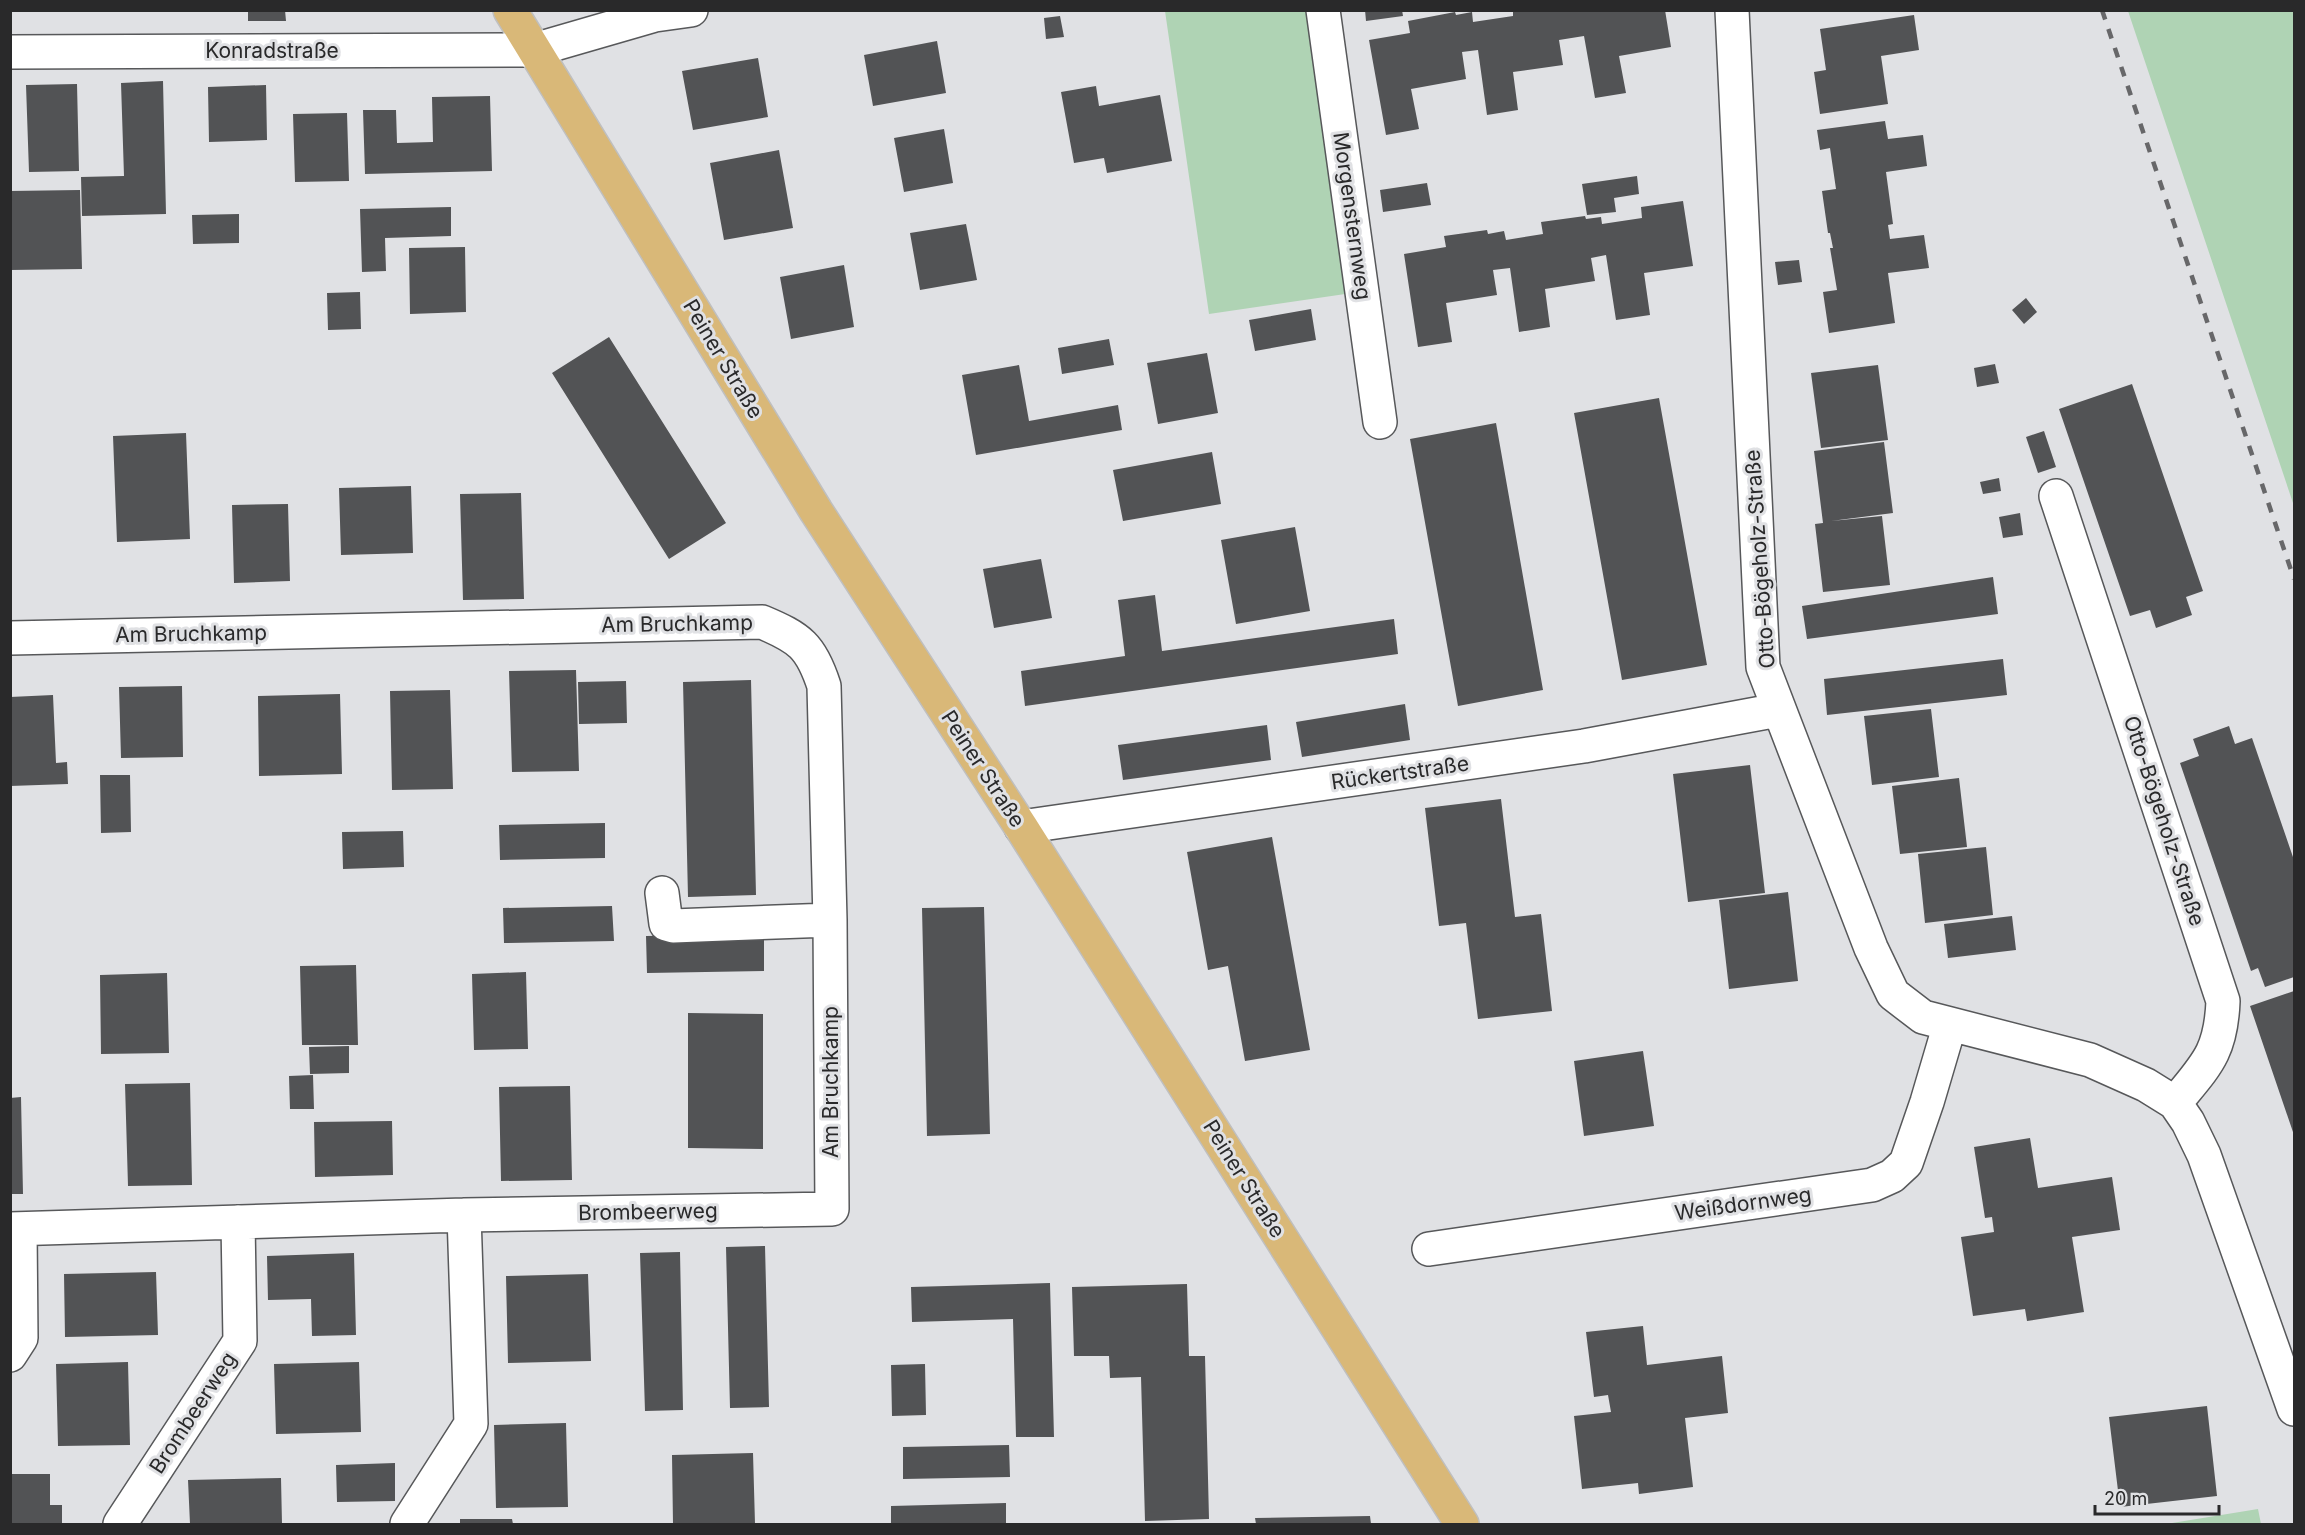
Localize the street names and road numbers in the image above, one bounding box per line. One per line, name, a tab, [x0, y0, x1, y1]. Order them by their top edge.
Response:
street label: Konradstraße	[205, 38, 339, 63]
street label: Morgensternweg	[1328, 130, 1377, 301]
street label: Peiner Straße	[678, 295, 769, 423]
street label: Otto-Bögeholz-Straße	[1739, 449, 1780, 669]
street label: Am Bruchkamp	[601, 610, 753, 637]
street label: Am Bruchkamp	[115, 620, 267, 647]
street label: Peiner Straße	[936, 706, 1030, 832]
street label: Otto-Bögeholz-Straße	[2119, 713, 2210, 929]
street label: Rückertstraße	[1329, 750, 1470, 795]
street label: Am Bruchkamp	[818, 1006, 843, 1158]
street label: Peiner Straße	[1198, 1115, 1291, 1242]
street label: Weißdornweg	[1673, 1182, 1813, 1225]
street label: Brombeerweg	[578, 1198, 718, 1225]
street label: Brombeerweg	[144, 1347, 241, 1478]

